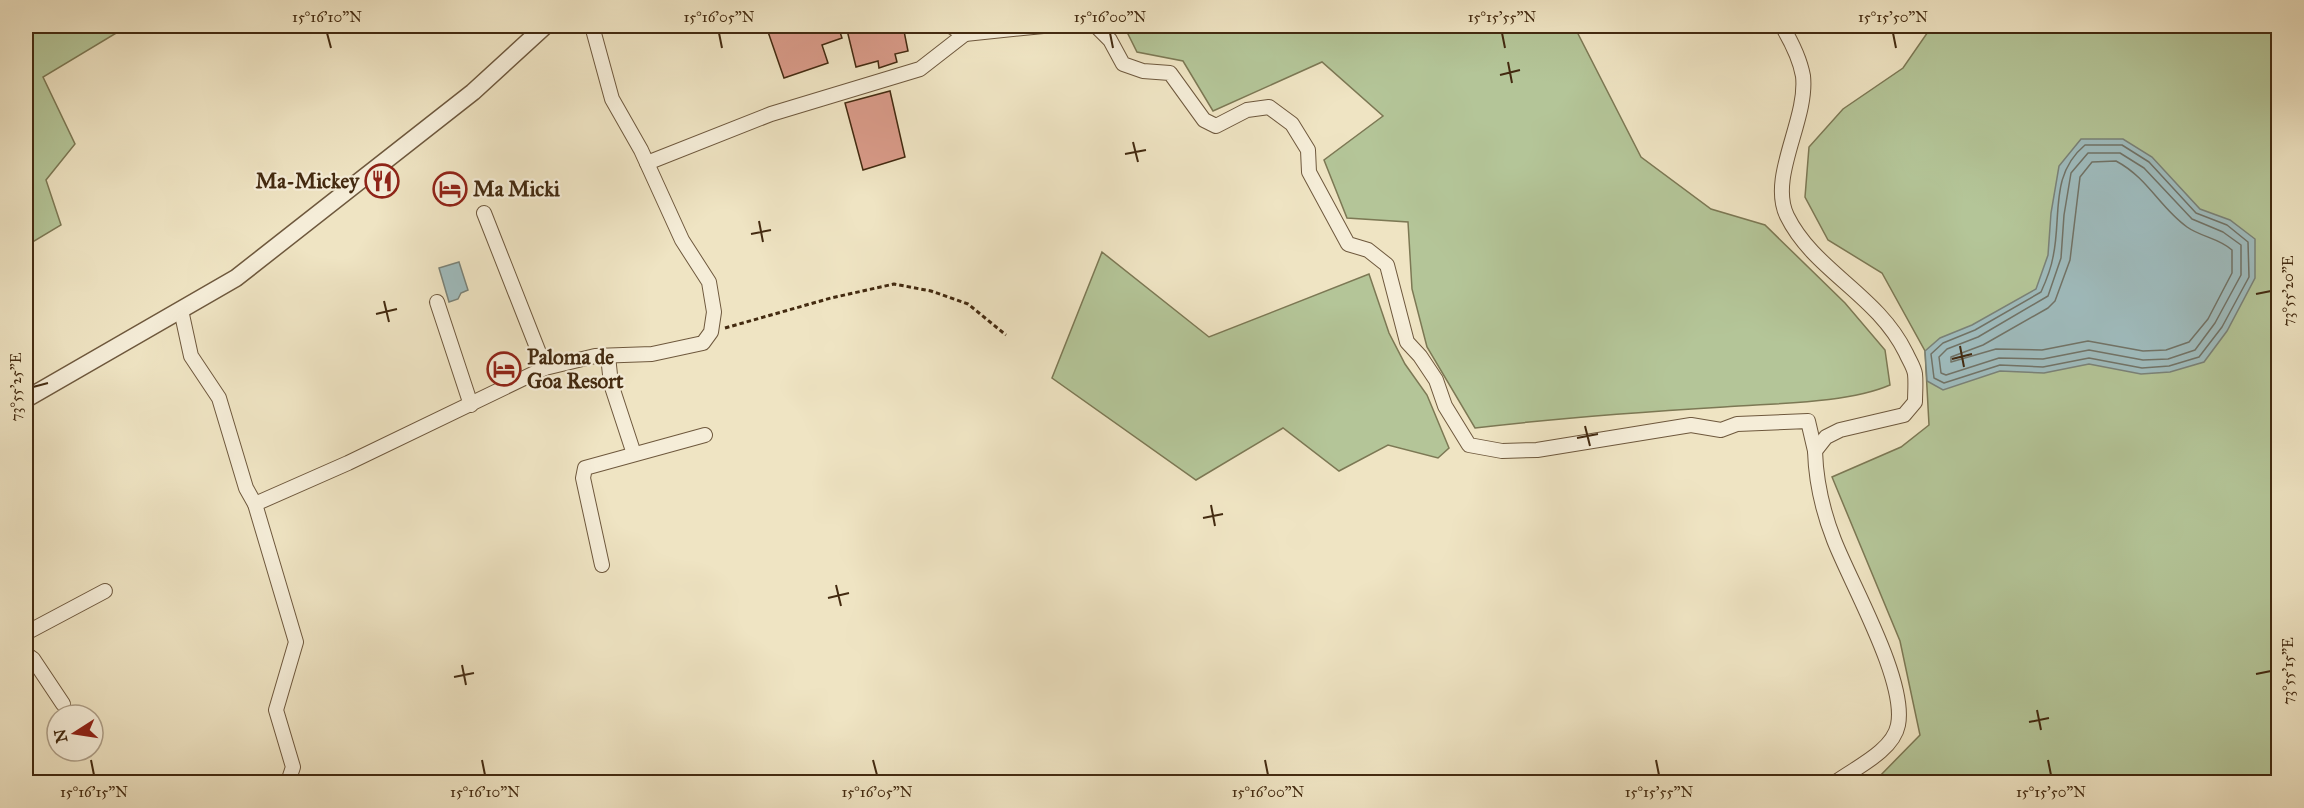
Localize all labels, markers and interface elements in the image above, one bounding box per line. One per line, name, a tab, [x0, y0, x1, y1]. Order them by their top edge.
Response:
text: 15°16'10"N	[292, 8, 362, 26]
text: 15°16'05"N	[684, 8, 755, 26]
text: 15°16'00"N	[1074, 8, 1147, 26]
text: 15°15'55"N	[1468, 8, 1536, 26]
text: 15°15'50"N	[1858, 8, 1928, 26]
restaurant icon: Ma-Mickey	[364, 163, 400, 199]
place label: Ma-Mickey	[256, 168, 360, 194]
hotel icon: Ma Micki	[432, 171, 468, 207]
place label: Ma Micki	[473, 176, 560, 202]
text: 73°55'20"E	[2279, 255, 2297, 326]
place label: Paloma de Goa Resort	[527, 344, 624, 394]
hotel icon: Paloma de Goa Resort	[486, 351, 522, 387]
text: 73°55'25"E	[7, 352, 25, 422]
text: 73°55'15"E	[2279, 637, 2297, 705]
north arrow	[45, 703, 105, 763]
text: N	[50, 727, 72, 745]
text: 15°16'15"N	[60, 783, 128, 801]
text: 15°16'10"N	[450, 783, 520, 801]
text: 15°16'05"N	[842, 783, 913, 801]
text: 15°16'00"N	[1232, 783, 1305, 801]
text: 15°15'55"N	[1625, 783, 1693, 801]
text: 15°15'50"N	[2016, 783, 2086, 801]

